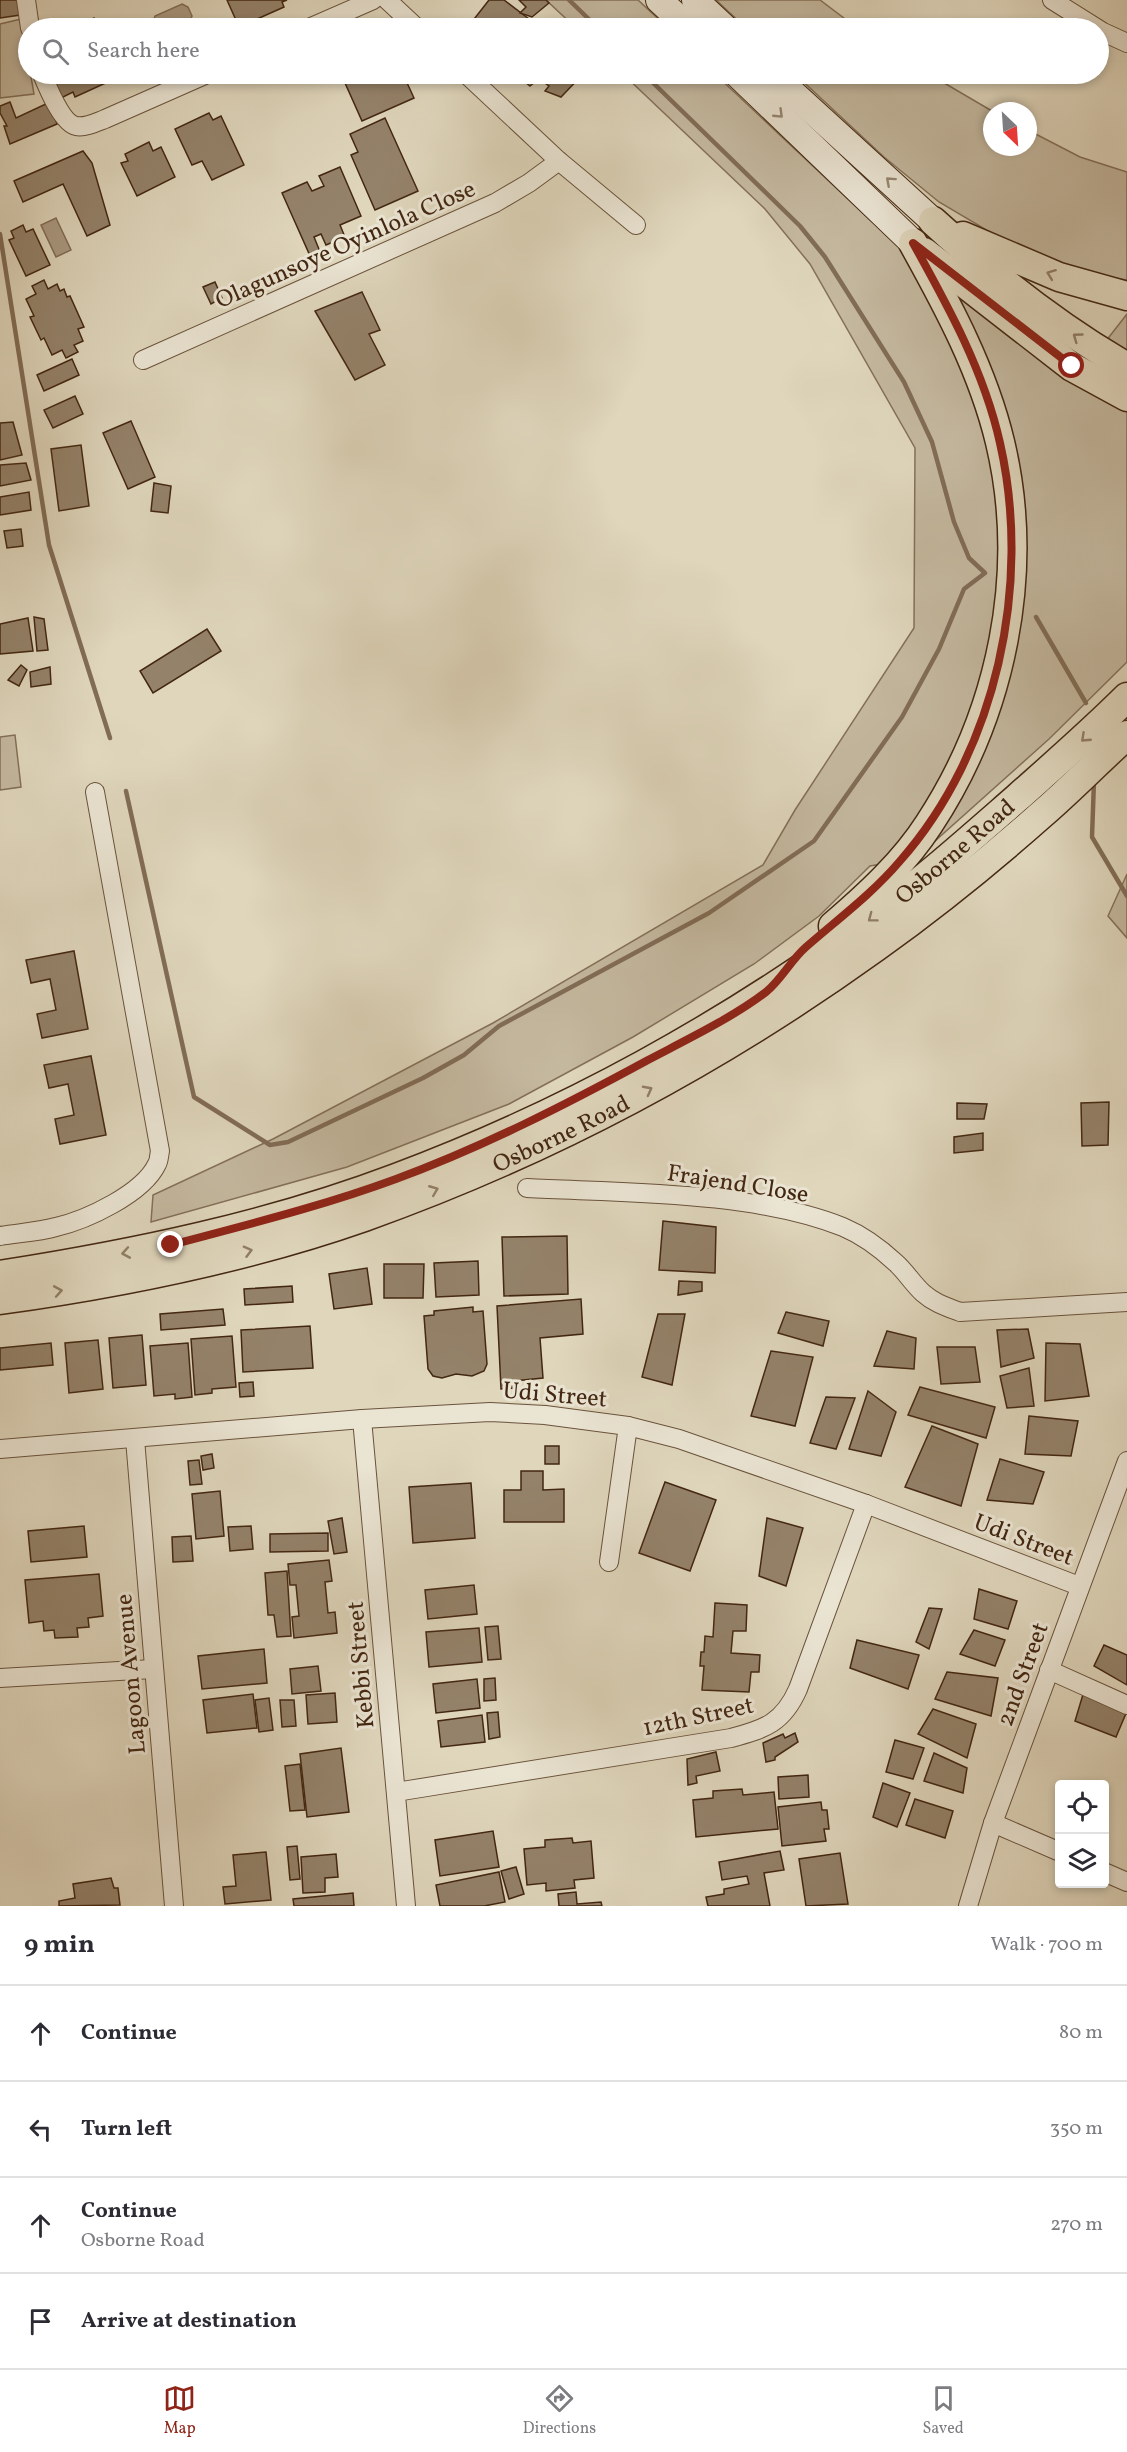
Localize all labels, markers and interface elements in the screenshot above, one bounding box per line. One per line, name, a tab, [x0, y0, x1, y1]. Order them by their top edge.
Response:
search box	[18, 18, 1109, 84]
icon: search	[39, 35, 72, 68]
text: Search here	[87, 36, 200, 67]
north arrow	[983, 102, 1037, 156]
one-way arrow	[773, 107, 783, 118]
street label: Olagunsoye Oyinlola Close	[210, 173, 481, 319]
one-way arrow	[886, 177, 896, 188]
one-way arrow	[1046, 268, 1057, 281]
one-way arrow	[1072, 333, 1083, 344]
route start	[1058, 352, 1084, 378]
one-way arrow	[1081, 730, 1092, 741]
street label: Osborne Road	[889, 792, 1024, 914]
one-way arrow	[868, 911, 879, 922]
one-way arrow	[642, 1086, 652, 1097]
street label: Osborne Road	[488, 1088, 636, 1183]
street label: Frajend Close	[664, 1157, 811, 1213]
one-way arrow	[427, 1185, 438, 1197]
route end	[157, 1231, 183, 1257]
one-way arrow	[243, 1245, 253, 1258]
one-way arrow	[121, 1246, 131, 1259]
one-way arrow	[52, 1285, 62, 1298]
street label: Udi Street	[501, 1374, 608, 1417]
street label: Udi Street	[968, 1506, 1078, 1575]
street label: Lagoon Avenue	[108, 1592, 156, 1755]
street label: Kebbi Street	[339, 1600, 384, 1730]
street label: 2nd Street	[989, 1618, 1058, 1731]
street label: 12th Street	[640, 1690, 757, 1746]
map controls	[1055, 1780, 1109, 1888]
button: locate	[1055, 1780, 1109, 1834]
button: layers	[1055, 1834, 1109, 1888]
text: 9 min	[24, 1927, 95, 1963]
text: Walk · 700 m	[991, 1931, 1103, 1959]
icon: ahead	[24, 2017, 57, 2050]
text: Continue	[81, 2018, 177, 2049]
text: 80 m	[1059, 2019, 1103, 2047]
icon: left	[24, 2113, 57, 2146]
text: Turn left	[81, 2114, 172, 2145]
text: 350 m	[1050, 2115, 1103, 2143]
text: Continue	[81, 2196, 177, 2227]
icon: ahead	[24, 2209, 57, 2242]
text: 270 m	[1050, 2211, 1103, 2239]
text: Osborne Road	[81, 2227, 205, 2255]
icon: arrive	[24, 2305, 57, 2338]
text: Arrive at destination	[81, 2306, 297, 2337]
tab: Map	[163, 2382, 196, 2440]
tab: Directions	[523, 2382, 596, 2440]
tab: Saved	[923, 2382, 964, 2440]

